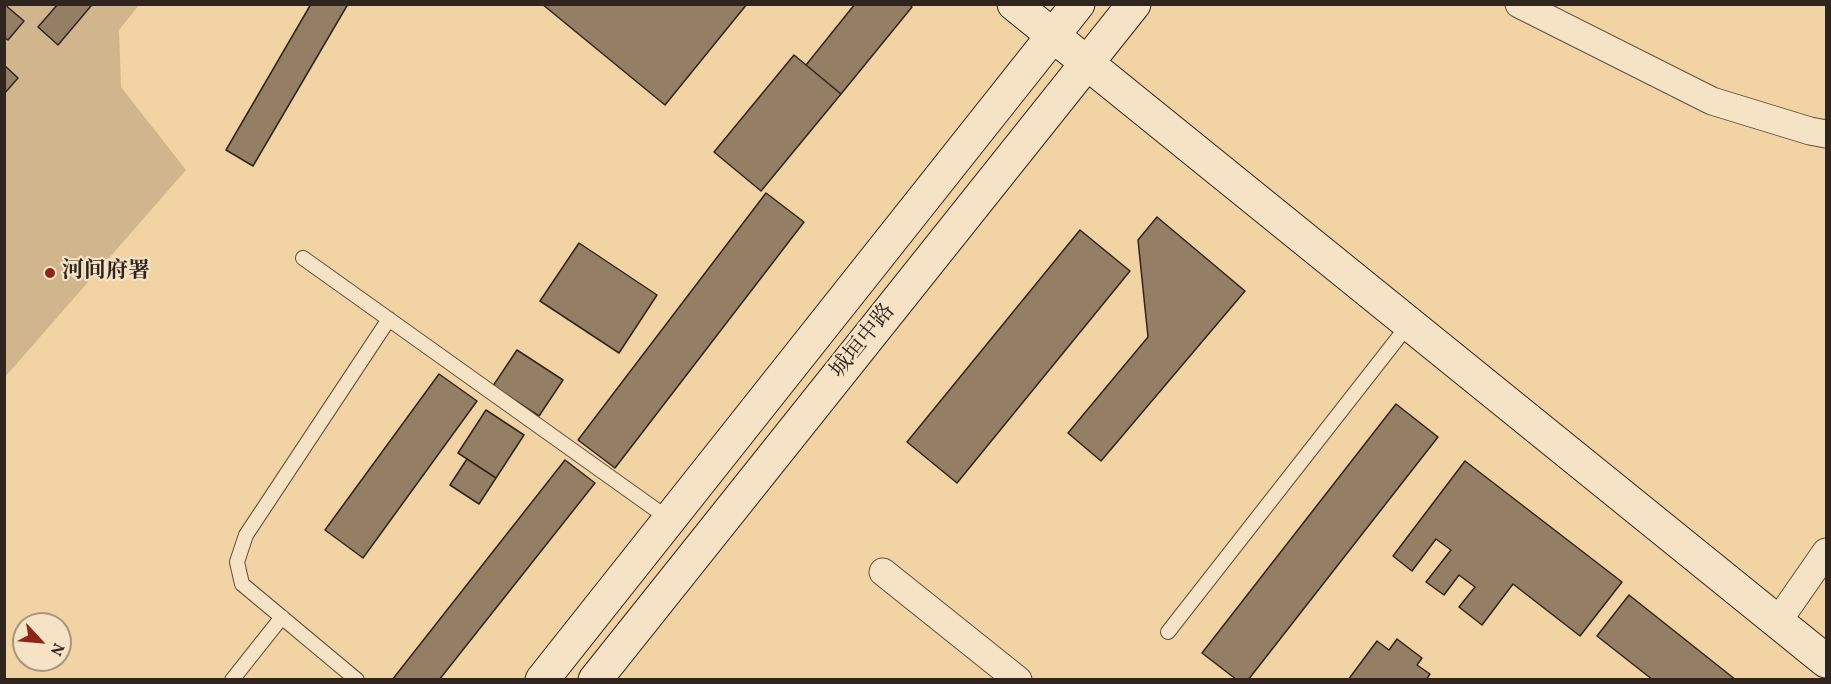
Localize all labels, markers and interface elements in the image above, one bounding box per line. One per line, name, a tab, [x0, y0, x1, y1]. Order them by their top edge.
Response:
place label: 河间府署	[62, 260, 150, 286]
marker: 河间府署	[43, 266, 57, 280]
street label: 城垣中路	[826, 299, 902, 385]
north arrow	[12, 612, 72, 672]
text: N	[44, 639, 69, 659]

